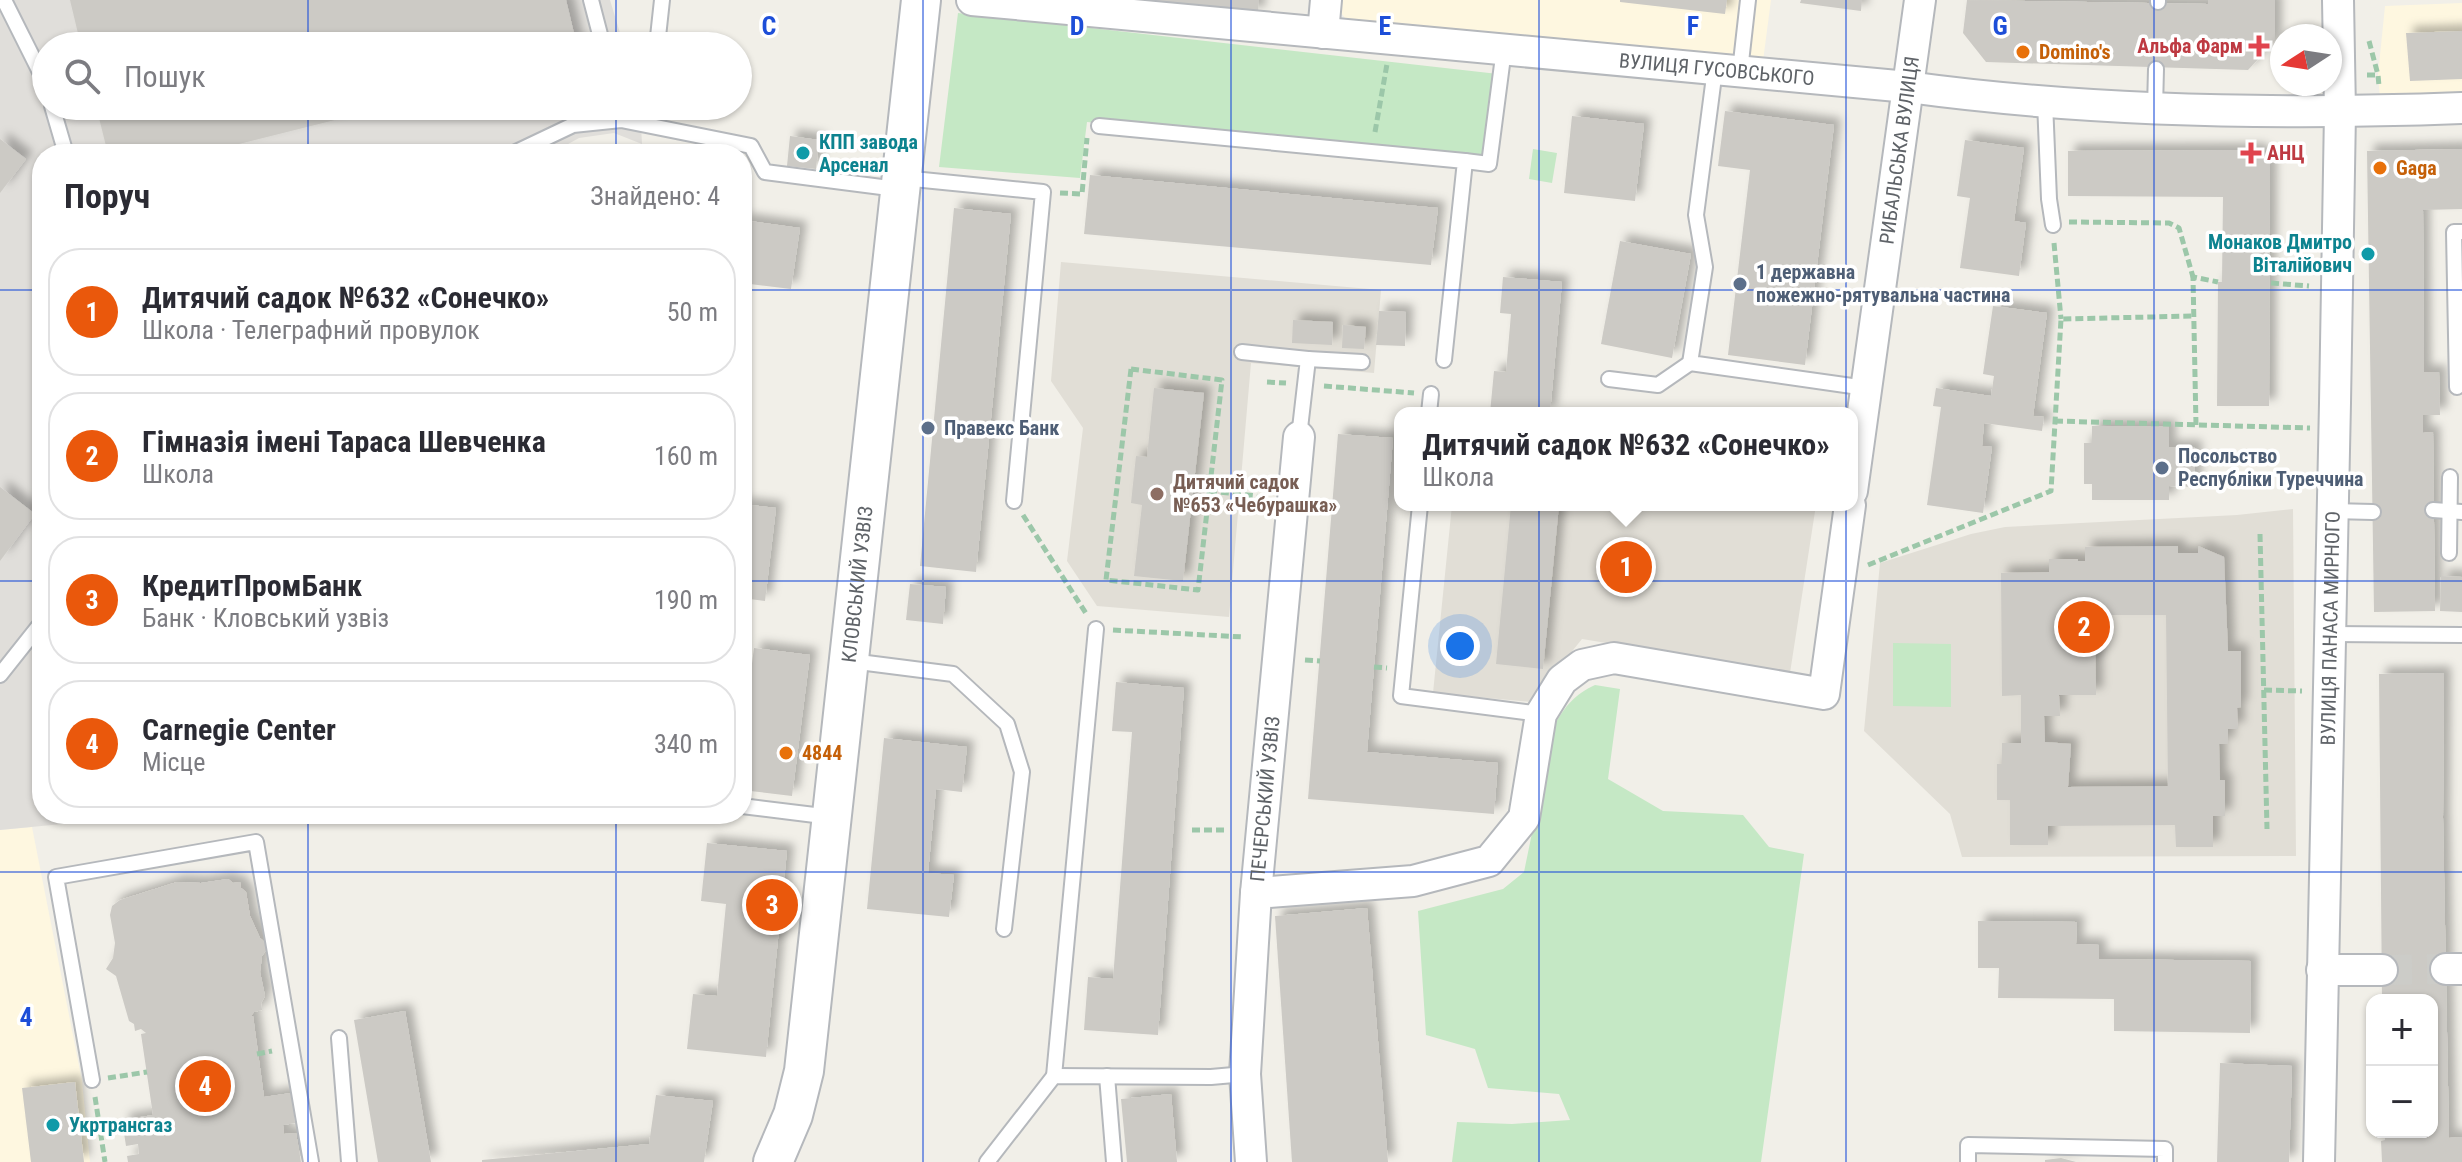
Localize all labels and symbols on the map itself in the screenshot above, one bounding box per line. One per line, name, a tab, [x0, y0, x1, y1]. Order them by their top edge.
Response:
text: C	[762, 11, 777, 41]
text: D	[1070, 11, 1084, 41]
text: E	[1379, 11, 1392, 41]
text: F	[1687, 11, 1699, 41]
text: G	[1992, 11, 2008, 41]
north arrow	[2270, 24, 2342, 96]
place label: Альфа Фарм	[2137, 34, 2243, 58]
marker: Альфа Фарм	[2250, 37, 2268, 55]
place label: Domino's	[2039, 40, 2110, 64]
marker: Domino's	[2014, 43, 2032, 61]
street label: ВУЛИЦЯ ГУСОВСЬКОГО	[1618, 48, 1815, 90]
street label: РИБАЛЬСЬКА ВУЛИЦЯ	[1874, 55, 1924, 246]
place label: КПП завода Арсенал	[819, 130, 918, 177]
place label: АНЦ	[2267, 141, 2305, 165]
marker: КПП завода Арсенал	[794, 144, 812, 162]
marker: АНЦ	[2242, 144, 2260, 162]
place label: Gaga	[2396, 156, 2437, 180]
marker: Gaga	[2371, 159, 2389, 177]
place label: Монаков Дмитро Віталійович	[2208, 230, 2352, 277]
marker: Монаков Дмитро Віталійович	[2359, 245, 2377, 263]
place label: 1 державна пожежно-рятувальна частина	[1756, 260, 2010, 307]
marker: 1 державна пожежно-рятувальна частина	[1731, 275, 1749, 293]
place label: Правекс Банк	[944, 416, 1059, 440]
marker: Правекс Банк	[919, 419, 937, 437]
place label: Посольство Республіки Туреччина	[2178, 444, 2364, 491]
marker: Посольство Республіки Туреччина	[2153, 459, 2171, 477]
place label: Дитячий садок №653 «Чебурашка»	[1173, 470, 1337, 517]
marker: Дитячий садок №653 «Чебурашка»	[1148, 485, 1166, 503]
street label: КЛОВСЬКИЙ УЗВІЗ	[837, 505, 878, 664]
street label: ВУЛИЦЯ ПАНАСА МИРНОГО	[2316, 511, 2345, 745]
pin: 1	[1600, 537, 1652, 597]
pin: 2	[2058, 597, 2110, 657]
your location	[1440, 626, 1480, 666]
street label: ПЕЧЕРСЬКИЙ УЗВІЗ	[1245, 715, 1285, 883]
place label: 4844	[802, 741, 842, 765]
marker: 4844	[777, 744, 795, 762]
pin: 3	[746, 875, 798, 935]
text: 4	[19, 1002, 33, 1032]
pin: 4	[179, 1056, 231, 1116]
place label: Укртрансгаз	[69, 1113, 172, 1137]
marker: Укртрансгаз	[44, 1116, 62, 1134]

